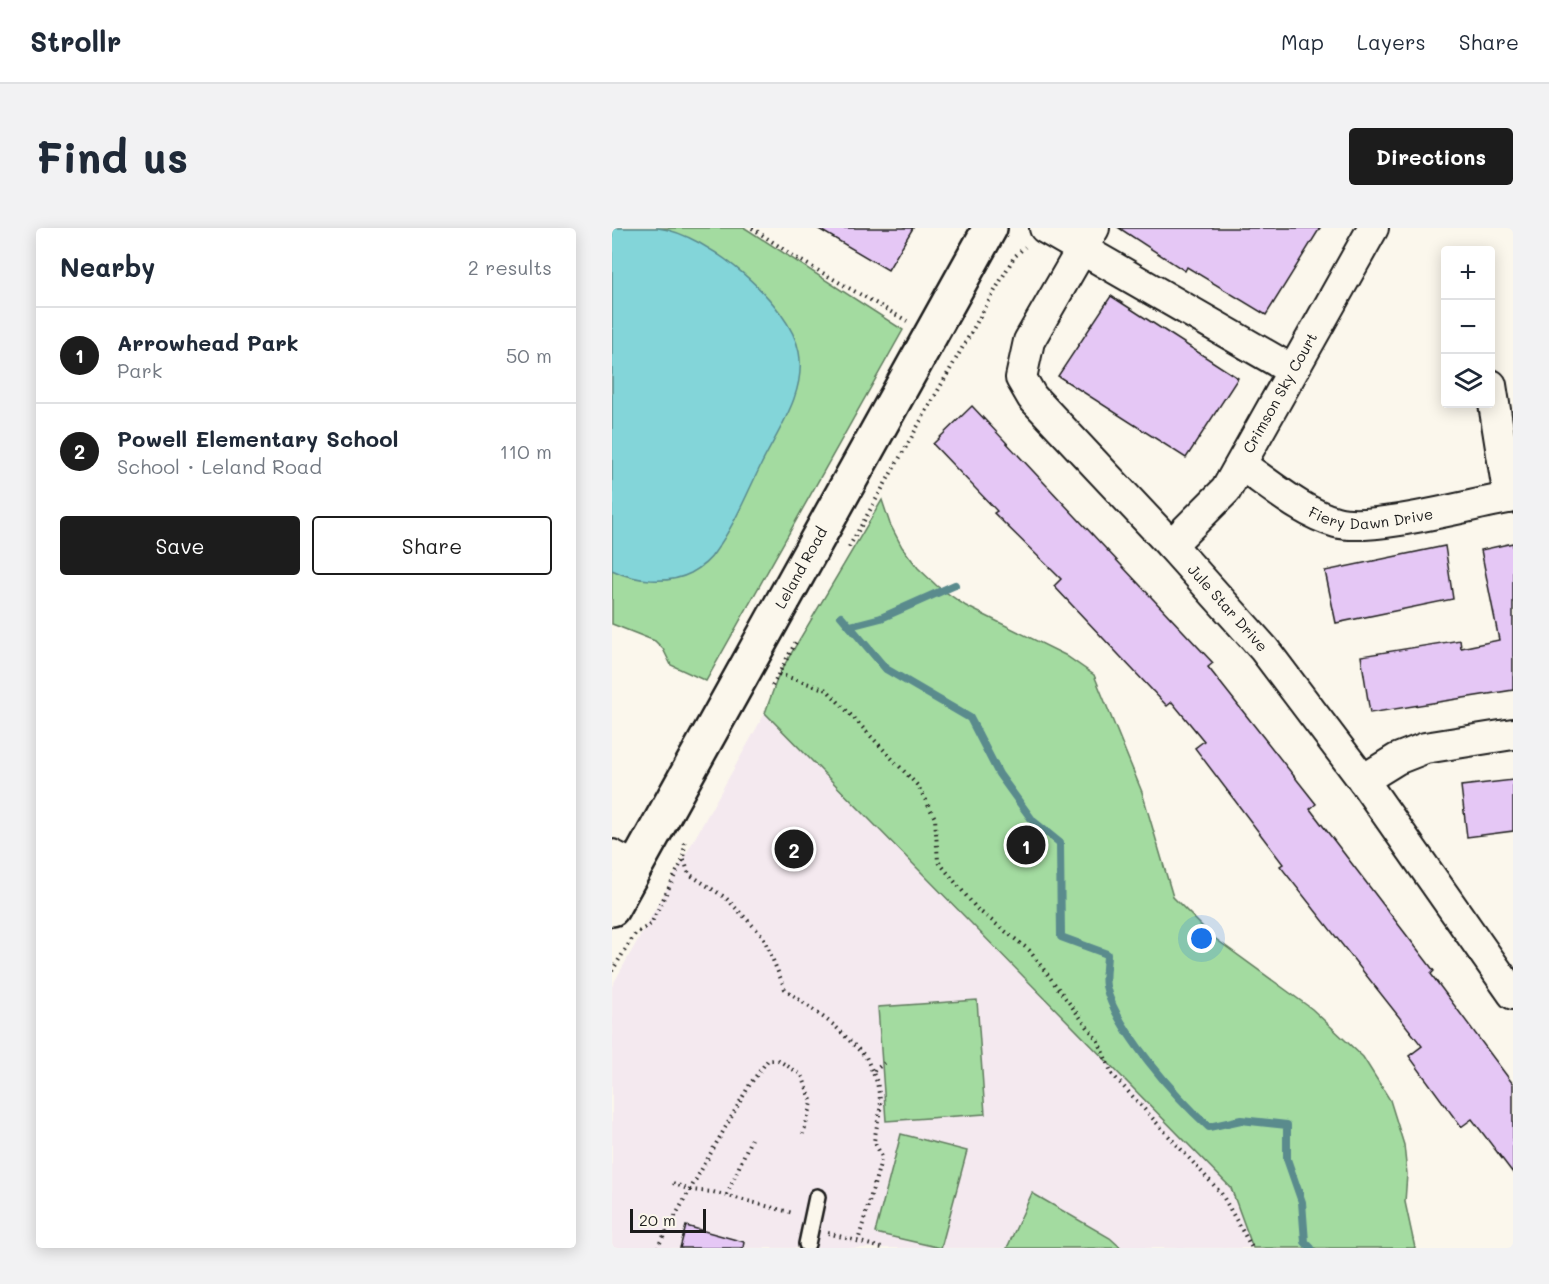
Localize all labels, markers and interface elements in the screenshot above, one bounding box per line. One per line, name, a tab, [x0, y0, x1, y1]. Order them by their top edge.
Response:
text: Strollr	[30, 23, 121, 59]
text: Map	[1281, 28, 1324, 55]
text: Layers	[1357, 28, 1426, 55]
text: Share	[1459, 28, 1519, 55]
button: Directions	[1349, 128, 1513, 185]
text: Find us	[36, 129, 188, 184]
map controls	[1441, 246, 1495, 408]
button: +	[1441, 246, 1495, 300]
text: Nearby	[60, 250, 155, 284]
text: 2 results	[468, 254, 552, 280]
button: −	[1441, 300, 1495, 354]
text: Arrowhead Park	[117, 328, 299, 357]
street label: Crimson Sky Court	[1238, 329, 1321, 456]
text: 1	[75, 342, 84, 368]
text: 50 m	[506, 342, 552, 368]
button: layers	[1441, 354, 1495, 408]
text: Park	[117, 357, 162, 383]
text: Powell Elementary School	[117, 424, 399, 453]
text: 2	[74, 438, 85, 464]
text: 110 m	[499, 438, 552, 464]
text: School · Leland Road	[117, 453, 322, 479]
street label: Fiery Dawn Drive	[1305, 501, 1435, 533]
button: Save	[60, 516, 300, 575]
button: Share	[312, 516, 552, 575]
street label: Leland Road	[770, 523, 831, 612]
street label: Jule Star Drive	[1184, 560, 1273, 655]
pin: 1	[1006, 822, 1046, 868]
pin: 2	[774, 826, 813, 872]
your location	[1187, 924, 1216, 953]
scale bar	[630, 1206, 706, 1234]
text: 20 m	[639, 1209, 676, 1230]

